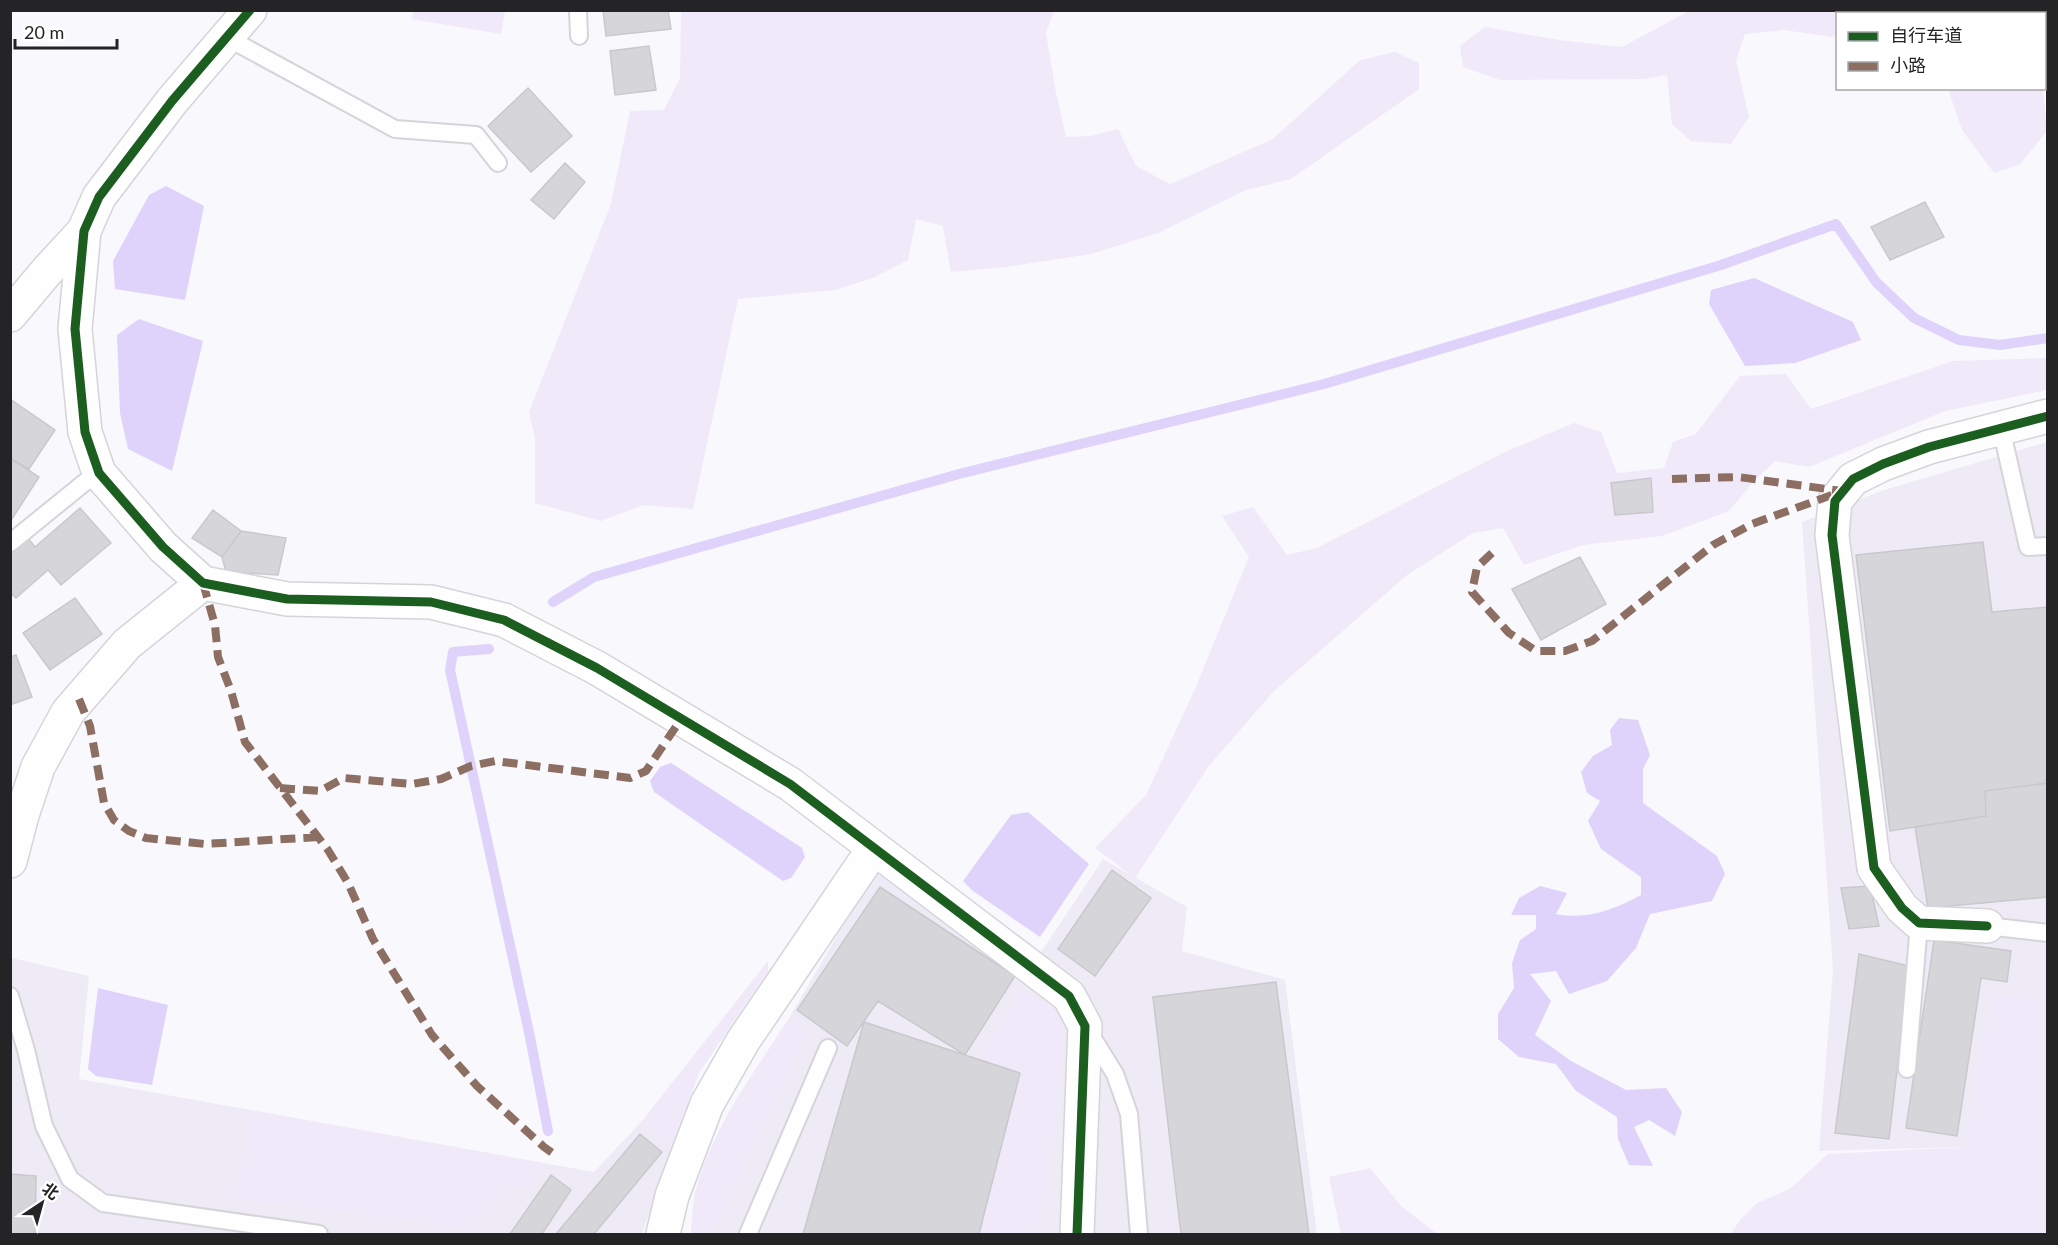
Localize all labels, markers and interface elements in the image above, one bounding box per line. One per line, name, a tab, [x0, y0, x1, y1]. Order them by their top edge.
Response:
scale bar	[15, 12, 117, 50]
legend	[1836, 12, 2046, 90]
text: 20 m	[24, 21, 64, 43]
text: 自行车道	[1890, 24, 1962, 46]
text: 小路	[1890, 54, 1926, 76]
north arrow	[12, 1173, 72, 1233]
text: 北	[39, 1178, 63, 1203]

